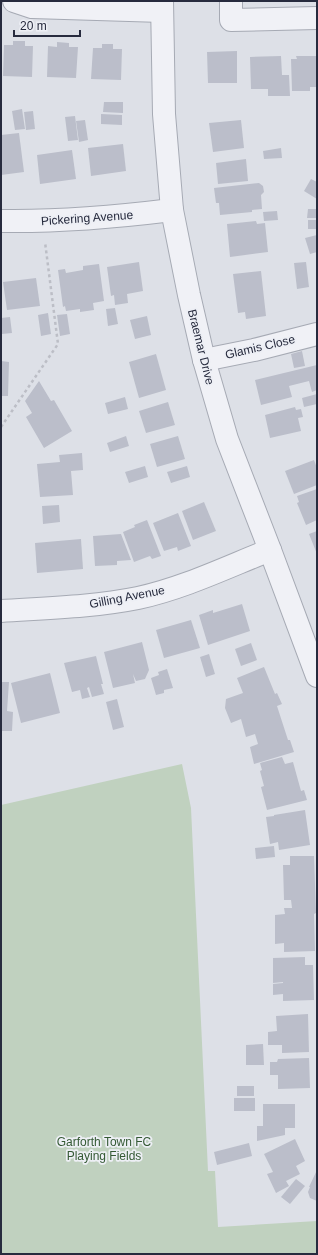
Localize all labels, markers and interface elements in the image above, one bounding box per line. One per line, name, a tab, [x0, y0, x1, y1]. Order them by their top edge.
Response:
scale bar	[14, 12, 80, 38]
text: 20 m	[20, 19, 47, 33]
street label: Pickering Avenue	[40, 208, 134, 228]
street label: Braemar Drive	[185, 308, 217, 387]
street label: Glamis Close	[224, 332, 297, 362]
street label: Gilling Avenue	[88, 583, 166, 611]
park label: Garforth Town FC Playing Fields	[57, 1135, 152, 1163]

